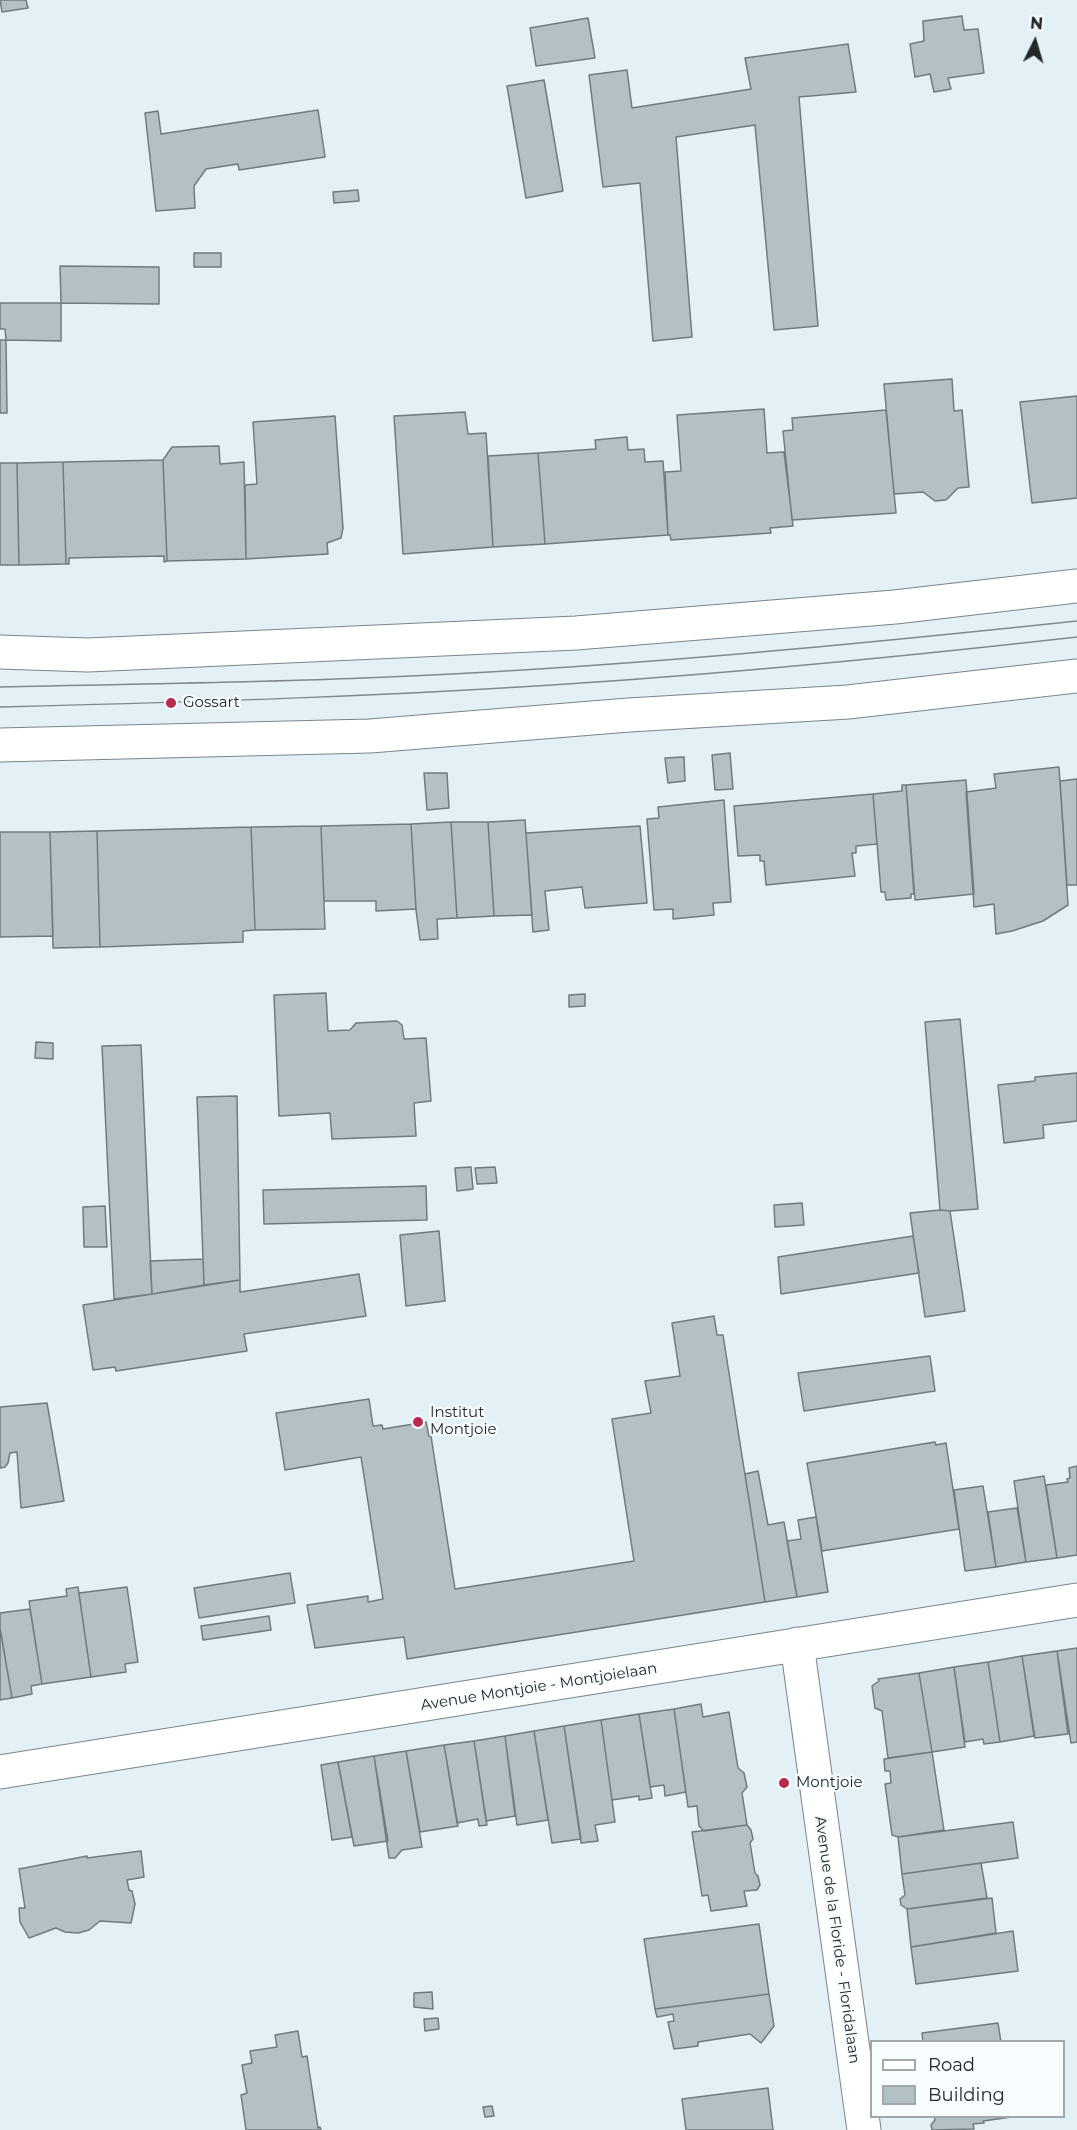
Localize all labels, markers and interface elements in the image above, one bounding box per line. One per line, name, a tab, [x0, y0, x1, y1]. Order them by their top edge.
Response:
north arrow	[1005, 12, 1065, 72]
text: N	[1029, 14, 1044, 34]
place label: Gossart	[183, 694, 240, 712]
marker: Gossart	[164, 696, 178, 710]
place label: Institut Montjoie	[430, 1404, 497, 1439]
marker: Institut Montjoie	[411, 1415, 425, 1429]
street label: Avenue Montjoie - Montjoielaan	[419, 1659, 659, 1715]
place label: Montjoie	[796, 1774, 863, 1792]
marker: Montjoie	[777, 1776, 791, 1790]
street label: Avenue de la Floride - Floridalaan	[811, 1815, 863, 2065]
legend	[870, 2040, 1065, 2118]
text: Road	[928, 2054, 975, 2076]
text: Building	[928, 2084, 1005, 2106]

